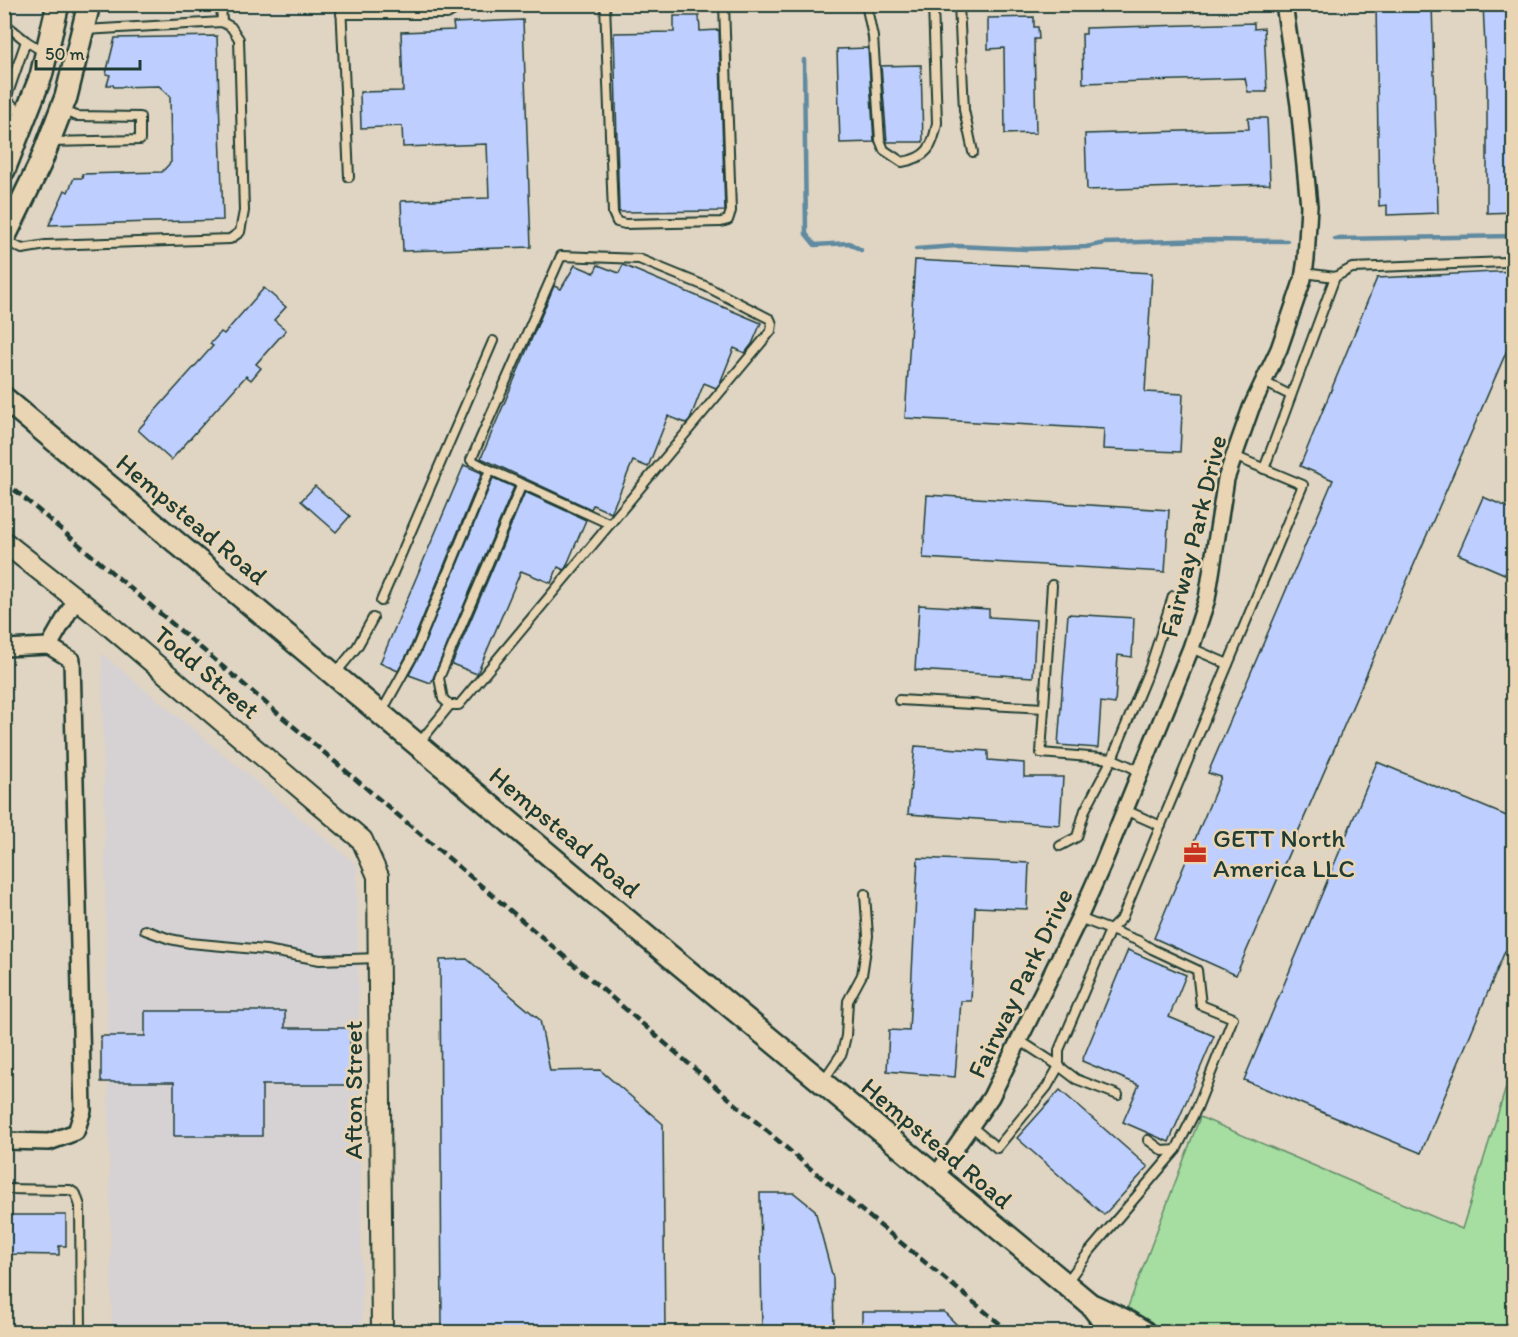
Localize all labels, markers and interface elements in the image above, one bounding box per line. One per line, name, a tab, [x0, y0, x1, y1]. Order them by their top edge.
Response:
scale bar	[36, 33, 140, 71]
text: 50 m	[45, 43, 85, 65]
street label: Fairway Park Drive	[1152, 432, 1234, 640]
street label: Hempstead Road	[110, 446, 274, 592]
street label: Todd Street	[147, 618, 267, 726]
street label: Hempstead Road	[483, 759, 647, 905]
place label: GETT North America LLC	[1213, 822, 1355, 884]
office icon: GETT North America LLC	[1182, 840, 1208, 866]
street label: Fairway Park Drive	[960, 883, 1080, 1083]
street label: Afton Street	[337, 1020, 369, 1159]
street label: Hempstead Road	[855, 1070, 1019, 1216]

